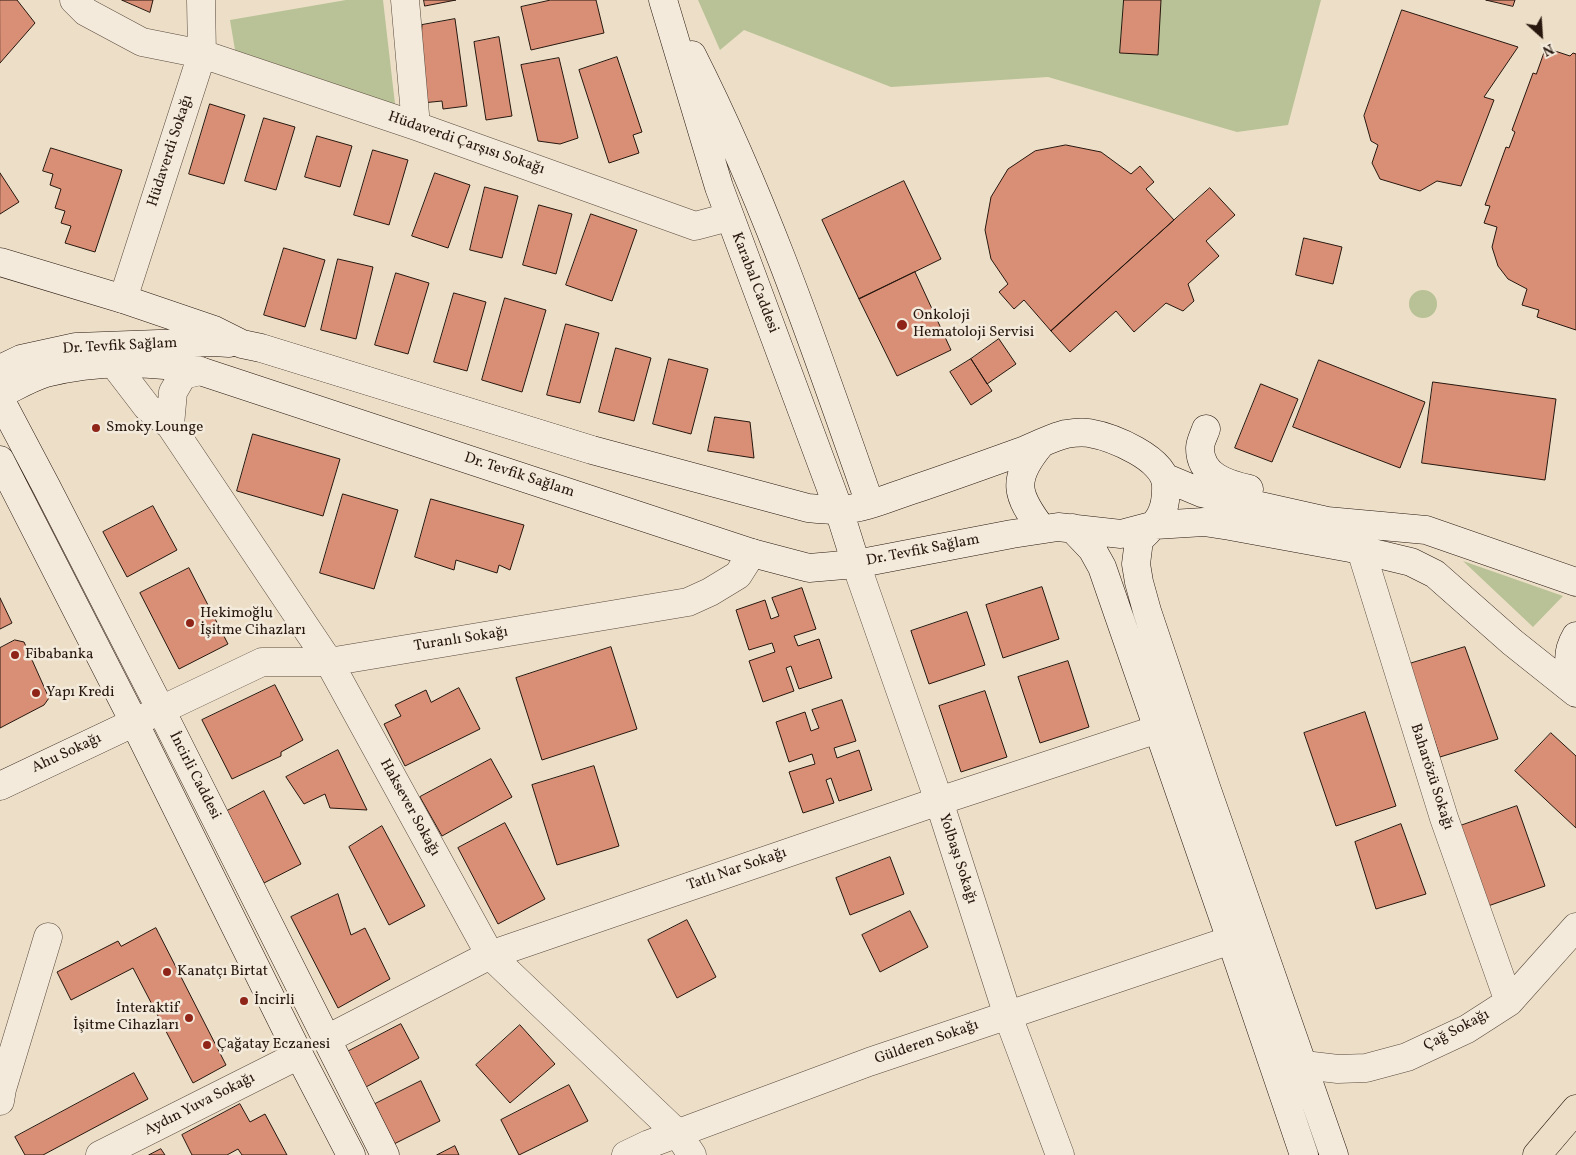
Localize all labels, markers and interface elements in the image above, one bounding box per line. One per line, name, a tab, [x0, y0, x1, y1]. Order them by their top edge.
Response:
north arrow	[1516, 10, 1566, 60]
text: N	[1539, 38, 1557, 60]
street label: Hüdaverdi Sokağı	[144, 93, 198, 209]
street label: Hüdaverdi Çarşısı Sokağı	[385, 109, 547, 179]
street label: Karabal Caddesi	[726, 230, 782, 336]
place label: Onkoloji Hematoloji Servisi	[913, 307, 1034, 342]
marker: Onkoloji Hematoloji Servisi	[895, 318, 909, 332]
street label: Dr. Tevfik Sağlam	[62, 335, 178, 359]
place label: Smoky Lounge	[106, 419, 203, 437]
marker: Smoky Lounge	[90, 422, 102, 434]
street label: Dr. Tevfik Sağlam	[462, 450, 576, 502]
street label: Dr. Tevfik Sağlam	[865, 531, 981, 571]
place label: Hekimoğlu İşitme Cihazları	[200, 605, 306, 640]
marker: Hekimoğlu İşitme Cihazları	[184, 617, 196, 629]
street label: Turanlı Sokağı	[413, 624, 509, 656]
place label: Fibabanka	[25, 646, 93, 664]
marker: Fibabanka	[9, 649, 21, 661]
place label: Yapı Kredi	[46, 684, 115, 702]
marker: Yapı Kredi	[30, 687, 42, 699]
street label: Baharözü Sokağı	[1405, 722, 1457, 832]
street label: İncirli Caddesi	[164, 729, 224, 823]
street label: Ahu Sokağı	[29, 730, 105, 778]
street label: Haksever Sokağı	[375, 756, 443, 860]
street label: Yolbaşı Sokağı	[934, 812, 980, 906]
street label: Tatlı Nar Sokağı	[685, 845, 789, 895]
place label: Kanatçı Birtat	[177, 963, 268, 981]
marker: Kanatçı Birtat	[161, 966, 173, 978]
place label: İncirli	[254, 992, 295, 1010]
marker: İncirli	[238, 995, 250, 1007]
place label: İnteraktif İşitme Cihazları	[73, 1000, 179, 1035]
street label: Çağ Sokağı	[1421, 1006, 1493, 1056]
marker: İnteraktif İşitme Cihazları	[183, 1012, 195, 1024]
street label: Gülderen Sokağı	[873, 1017, 981, 1069]
place label: Çağatay Eczanesi	[217, 1036, 330, 1054]
marker: Çağatay Eczanesi	[201, 1039, 213, 1051]
street label: Aydın Yuva Sokağı	[142, 1069, 258, 1141]

